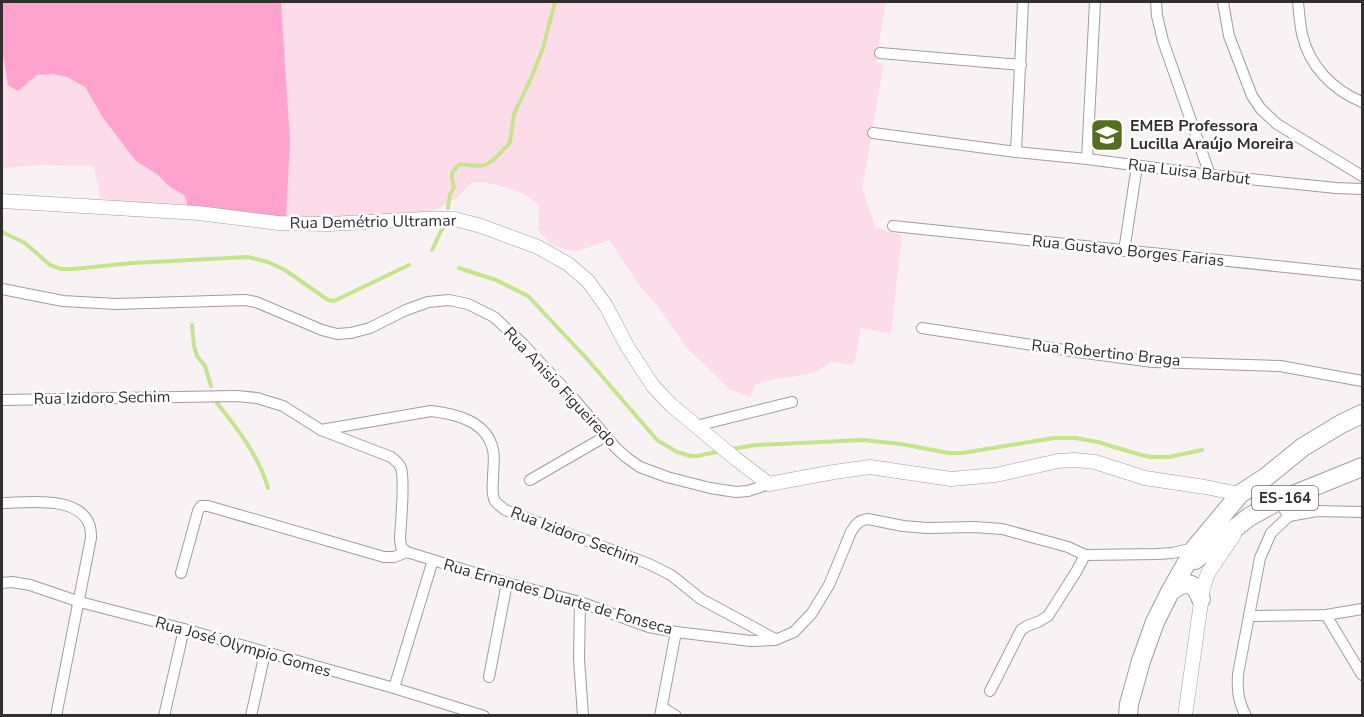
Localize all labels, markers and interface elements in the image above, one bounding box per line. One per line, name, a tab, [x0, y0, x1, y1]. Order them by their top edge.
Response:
place label: EMEB Professora Lucilla Araújo Moreira	[1130, 115, 1294, 155]
school or university icon: EMEB Professora Lucilla Araújo Moreira	[1089, 117, 1125, 153]
street label: Rua Luisa Barbut	[1127, 154, 1252, 190]
street label: Rua Demétrio Ultramar	[289, 210, 457, 234]
street label: Rua Gustavo Borges Farias	[1031, 230, 1225, 272]
street label: Rua Anisio Figueiredo	[499, 322, 622, 452]
street label: Rua Robertino Braga	[1030, 334, 1182, 372]
street label: Rua Izidoro Sechim	[34, 386, 170, 410]
road number: ES-164	[1252, 486, 1318, 510]
street label: Rua Izidoro Sechim	[507, 501, 643, 571]
street label: Rua Ernandes Duarte de Fonseca	[441, 554, 675, 640]
street label: Rua José Olympio Gomes	[153, 611, 333, 683]

